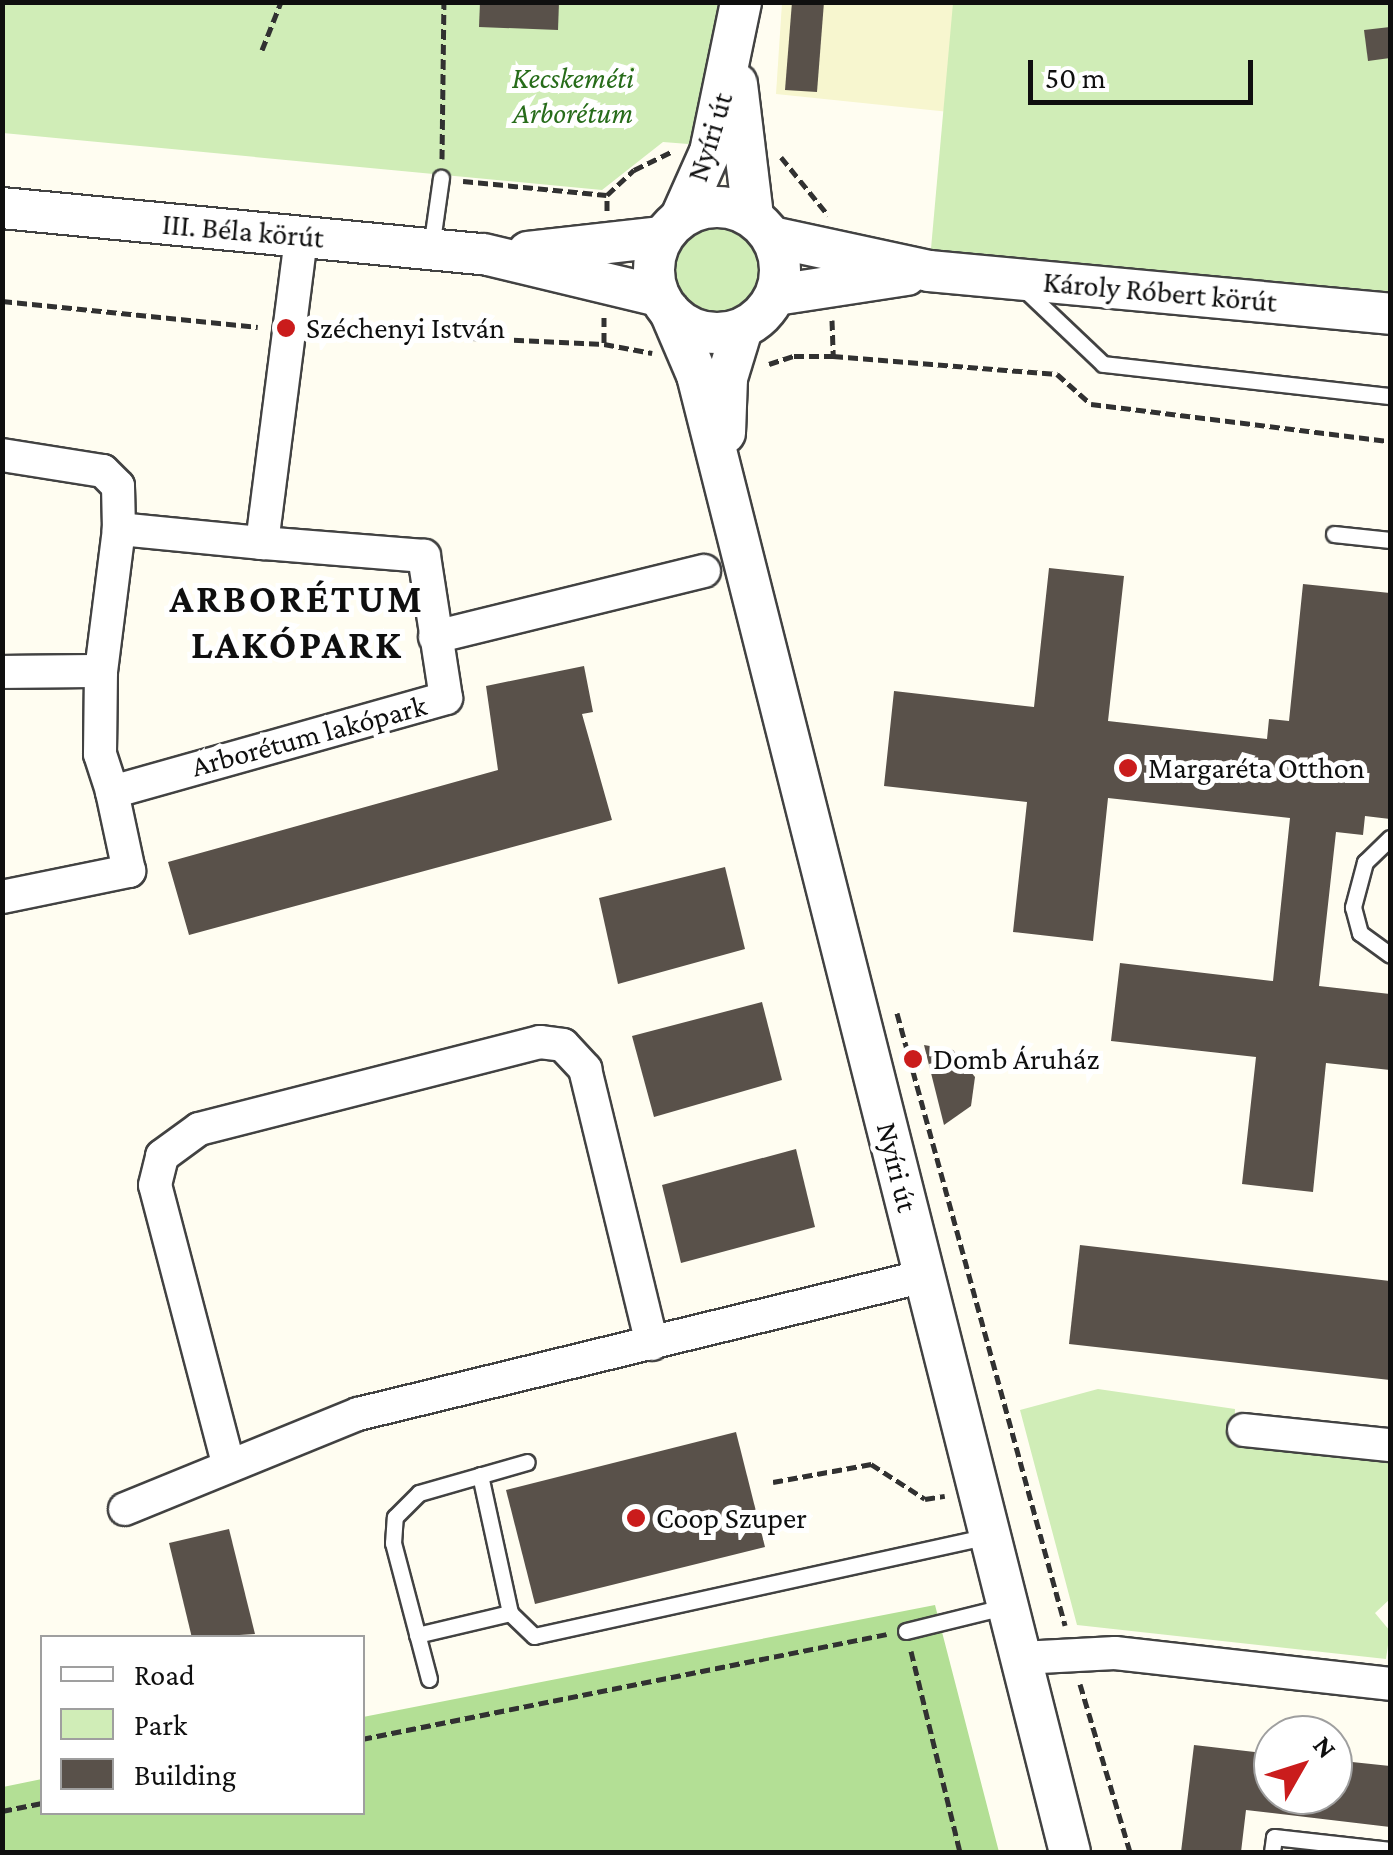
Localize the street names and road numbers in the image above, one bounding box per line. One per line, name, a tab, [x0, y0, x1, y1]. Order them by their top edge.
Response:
street label: Nyíri út	[679, 88, 741, 186]
street label: III. Béla körút	[161, 206, 325, 256]
street label: Károly Róbert körút	[1042, 264, 1278, 320]
street label: Arborétum lakópark	[188, 687, 430, 785]
street label: Nyíri út	[869, 1118, 925, 1216]

